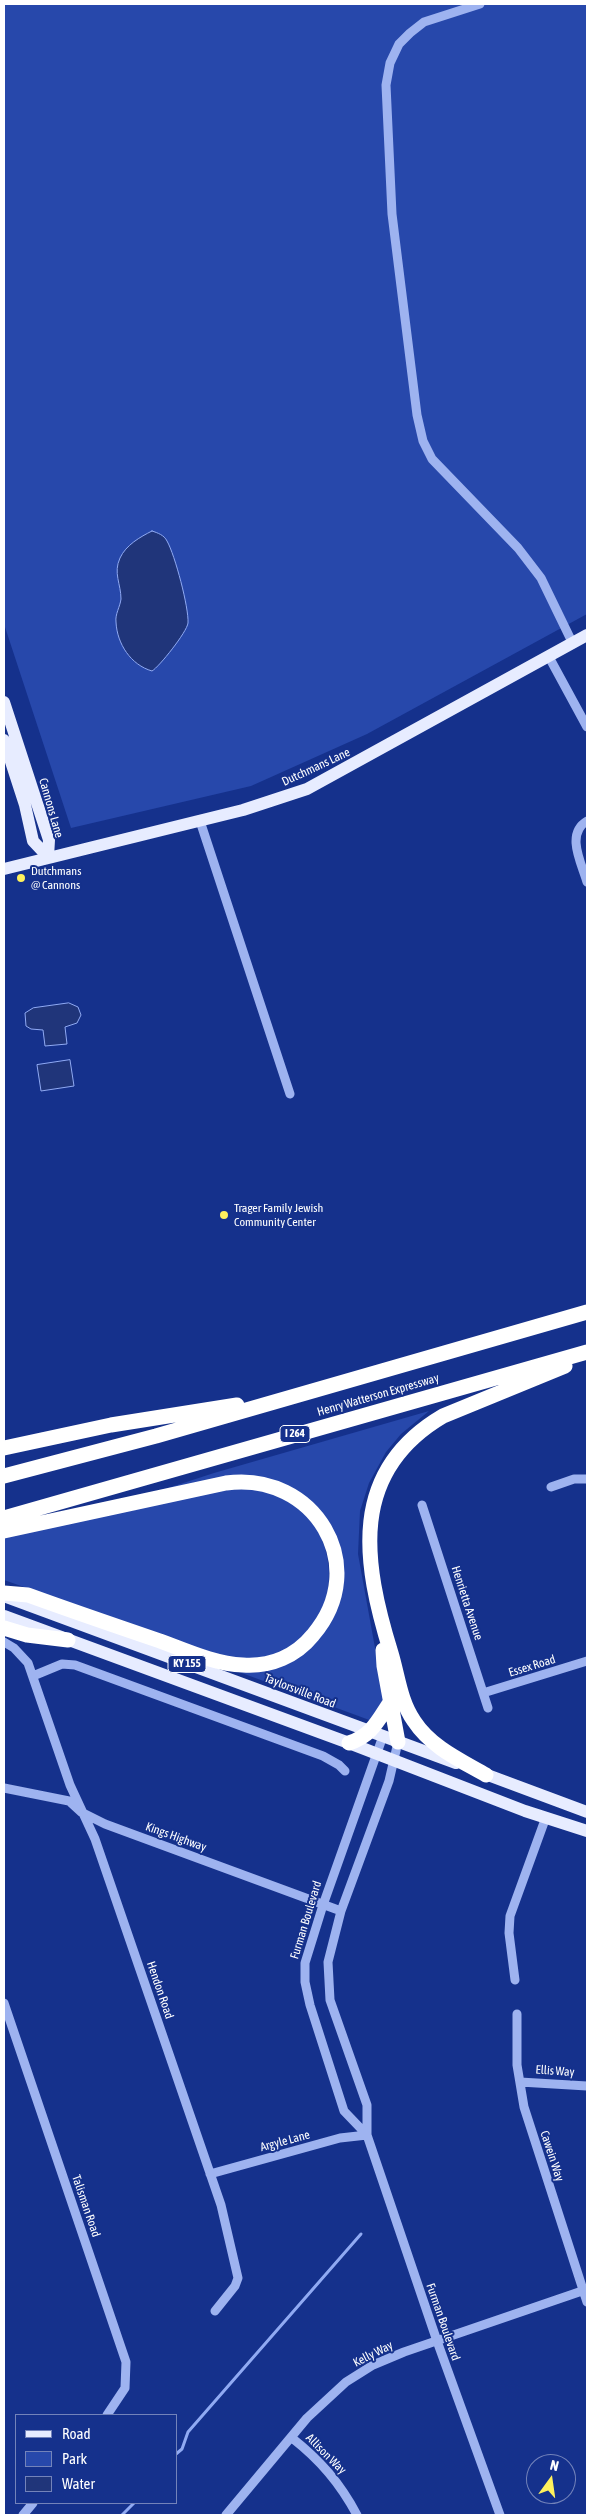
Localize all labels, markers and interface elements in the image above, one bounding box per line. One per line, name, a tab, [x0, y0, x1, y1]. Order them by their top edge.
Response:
street label: Dutchmans Lane	[280, 745, 352, 789]
street label: Cannons Lane	[36, 776, 66, 840]
place label: Dutchmans @ Cannons	[31, 864, 81, 892]
marker: Dutchmans @ Cannons	[15, 872, 27, 884]
place label: Trager Family Jewish Community Center	[234, 1201, 323, 1229]
marker: Trager Family Jewish Community Center	[218, 1209, 230, 1221]
street label: Henry Watterson Expressway	[315, 1371, 441, 1419]
road number: I 264	[280, 1426, 310, 1442]
street label: Henrietta Avenue	[448, 1564, 486, 1642]
street label: Essex Road	[507, 1652, 557, 1680]
road number: KY 155	[168, 1656, 206, 1672]
street label: Taylorsville Road	[262, 1671, 338, 1711]
street label: Kings Highway	[144, 1819, 208, 1855]
street label: Furman Boulevard	[287, 1879, 325, 1961]
street label: Hendon Road	[143, 1959, 177, 2021]
street label: Ellis Way	[535, 2062, 575, 2080]
street label: Argyle Lane	[259, 2127, 311, 2155]
street label: Cawein Way	[537, 2129, 567, 2183]
street label: Talisman Road	[69, 2173, 103, 2239]
street label: Furman Boulevard	[423, 2281, 463, 2363]
street label: Kelly Way	[351, 2338, 395, 2370]
legend	[15, 2414, 178, 2504]
text: Road	[62, 2425, 91, 2442]
street label: Allison Way	[303, 2431, 349, 2477]
text: Park	[62, 2450, 87, 2467]
north arrow	[526, 2454, 576, 2504]
text: N	[548, 2457, 560, 2474]
text: Water	[62, 2475, 95, 2492]

